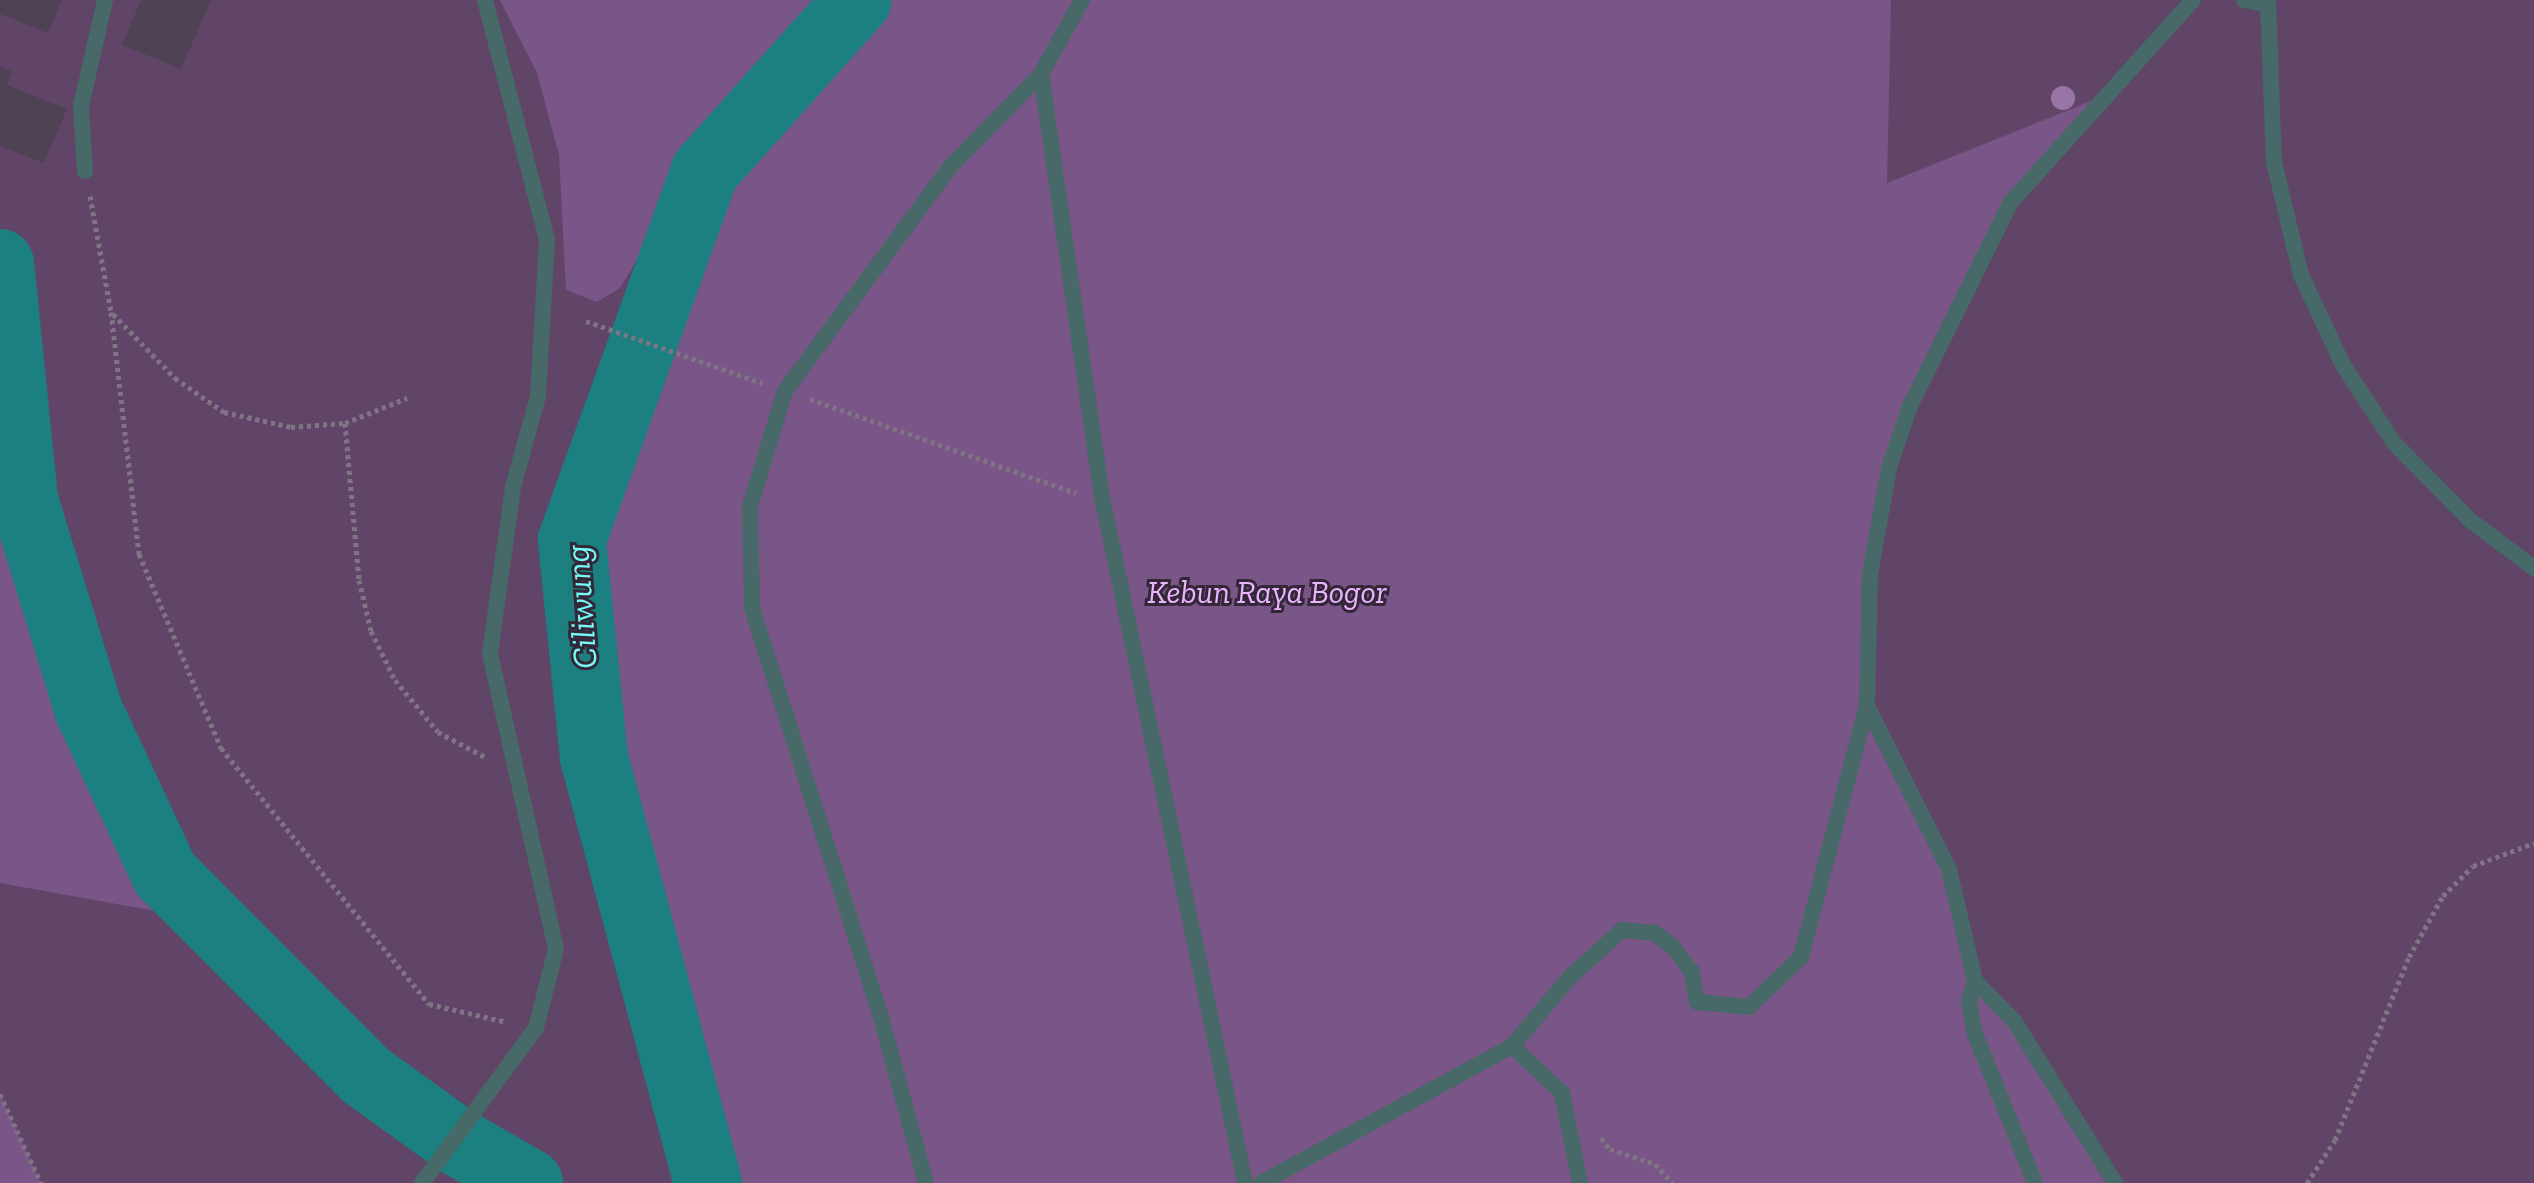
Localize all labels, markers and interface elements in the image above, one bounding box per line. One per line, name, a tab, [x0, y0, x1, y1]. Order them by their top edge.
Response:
water label: Ciliwung	[556, 544, 606, 670]
park label: Kebun Raya Bogor	[1147, 573, 1387, 611]

